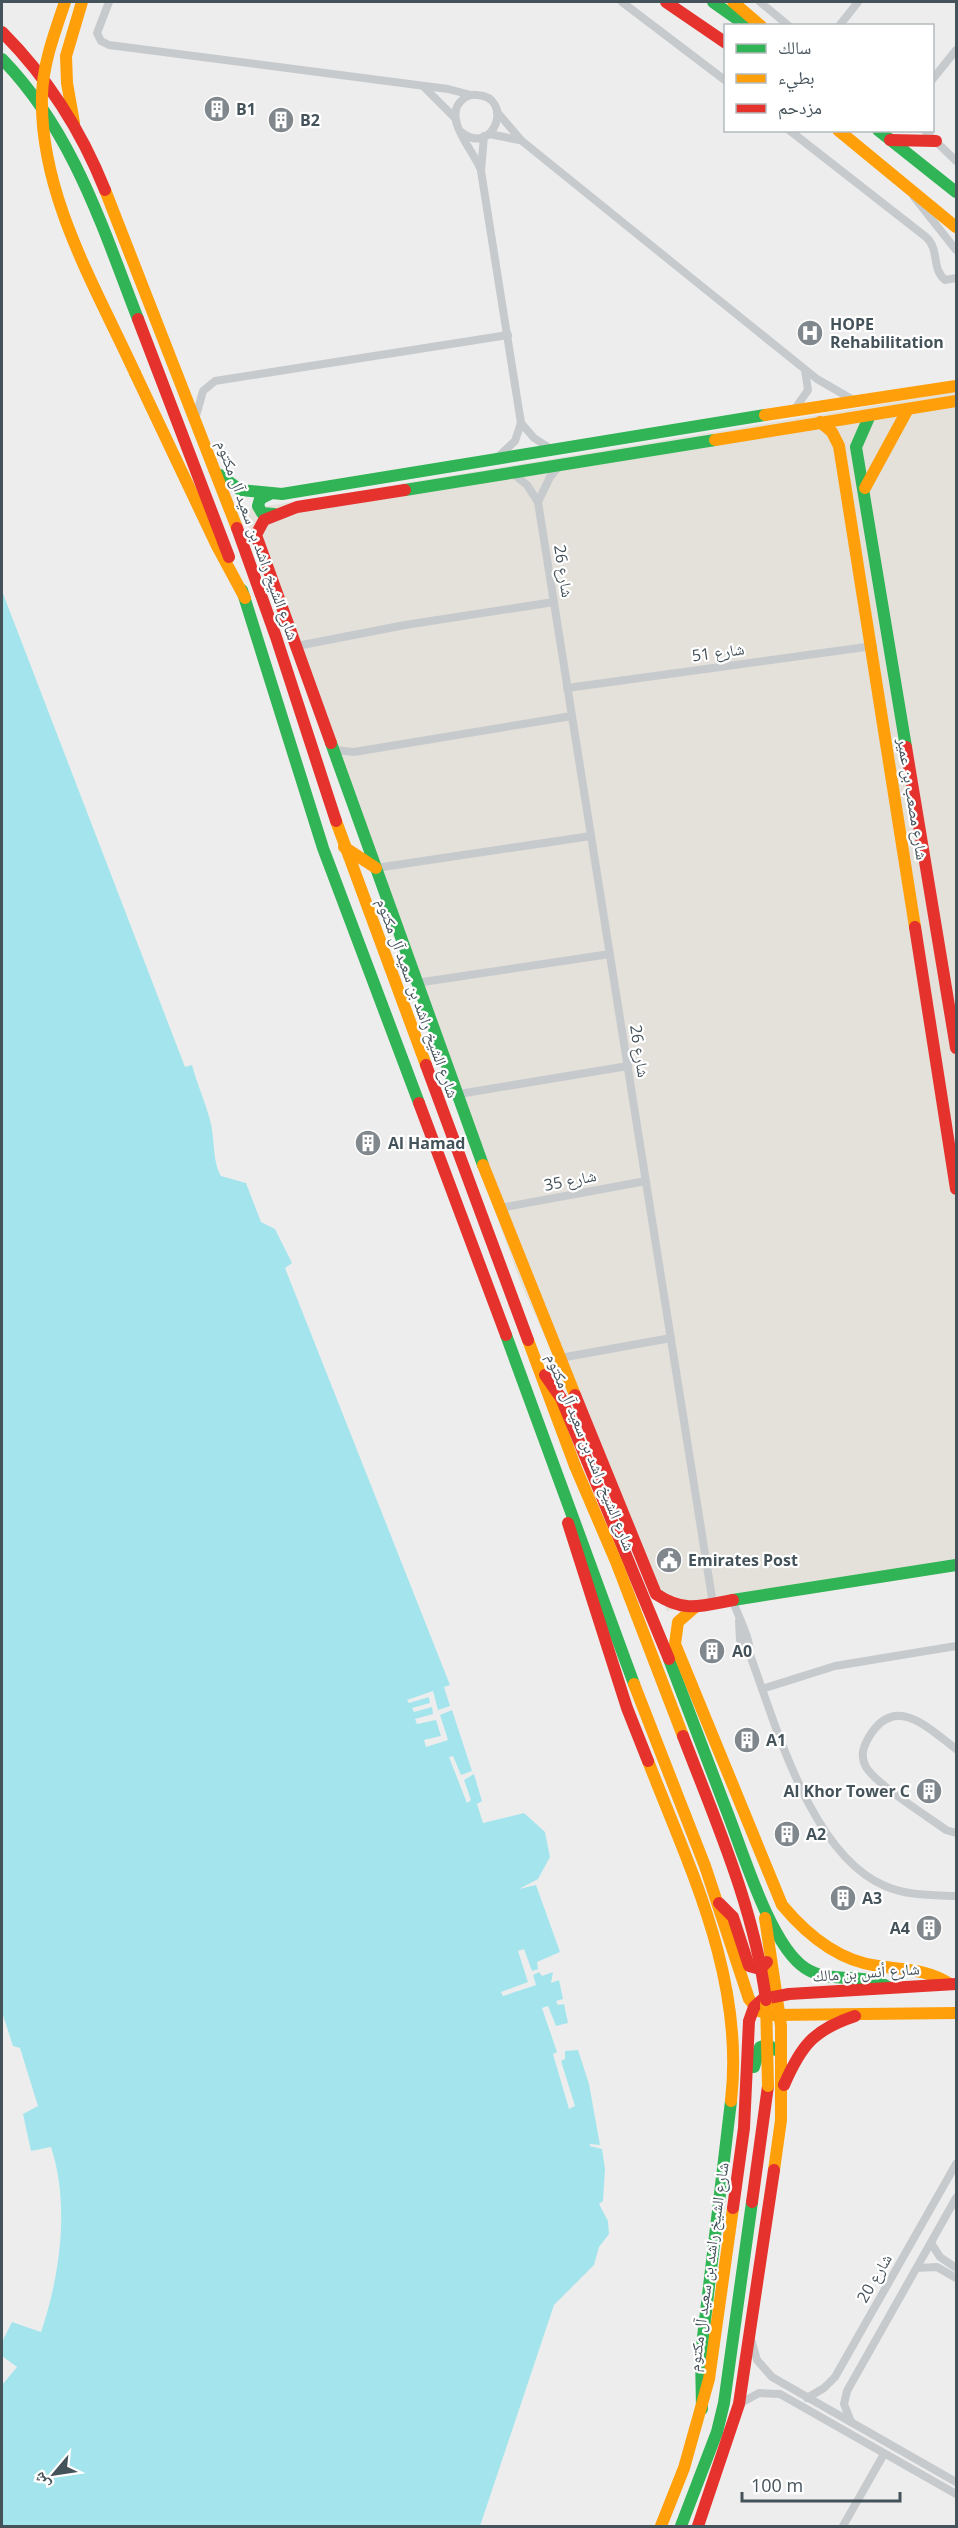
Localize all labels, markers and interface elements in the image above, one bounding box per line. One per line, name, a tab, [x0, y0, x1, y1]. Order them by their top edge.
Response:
legend	[724, 24, 934, 132]
text: سالك	[778, 35, 811, 59]
text: بطيء	[778, 65, 815, 93]
building icon: B1	[202, 94, 232, 124]
text: مزدحم	[778, 95, 822, 120]
place label: B1	[236, 98, 256, 120]
building icon: B2	[266, 105, 296, 135]
place label: B2	[300, 109, 320, 131]
place label: HOPE Rehabilitation	[830, 313, 944, 353]
hospital icon: HOPE Rehabilitation	[795, 318, 825, 348]
street label: شارع الشيخ راشد بن سعيد آل مكتوم	[212, 437, 304, 643]
street label: شارع 26	[549, 543, 579, 599]
street label: شارع 51	[690, 637, 746, 667]
street label: شارع مصعب بن عمير	[892, 736, 933, 861]
street label: شارع الشيخ راشد بن سعيد آل مكتوم	[372, 895, 464, 1101]
street label: شارع 26	[625, 1023, 655, 1079]
building icon: Al Hamad	[353, 1128, 383, 1158]
place label: Al Hamad	[388, 1132, 465, 1154]
street label: شارع 35	[542, 1164, 598, 1196]
street label: شارع الشيخ راشد بن سعيد آل مكتوم	[541, 1350, 641, 1554]
public building icon: Emirates Post	[654, 1545, 684, 1575]
place label: Emirates Post	[688, 1549, 798, 1571]
building icon: A0	[697, 1636, 727, 1666]
place label: A0	[732, 1640, 752, 1662]
building icon: A1	[732, 1725, 762, 1755]
place label: A1	[766, 1729, 786, 1751]
building icon: Al Khor Tower C	[914, 1776, 944, 1806]
place label: Al Khor Tower C	[784, 1780, 910, 1802]
building icon: A2	[772, 1819, 802, 1849]
place label: A2	[806, 1823, 826, 1845]
building icon: A3	[828, 1883, 858, 1913]
place label: A3	[862, 1887, 882, 1909]
building icon: A4	[914, 1913, 944, 1943]
place label: A4	[890, 1917, 910, 1939]
street label: شارع أنس بن مالك	[812, 1957, 920, 1987]
street label: شارع الشيخ راشد بن سعيد آل مكتوم	[682, 2161, 734, 2373]
street label: شارع 20	[851, 2250, 897, 2306]
north arrow	[24, 2444, 84, 2504]
scale bar	[742, 2465, 900, 2503]
text: ش	[27, 2468, 55, 2494]
text: 100 m	[751, 2473, 803, 2497]

